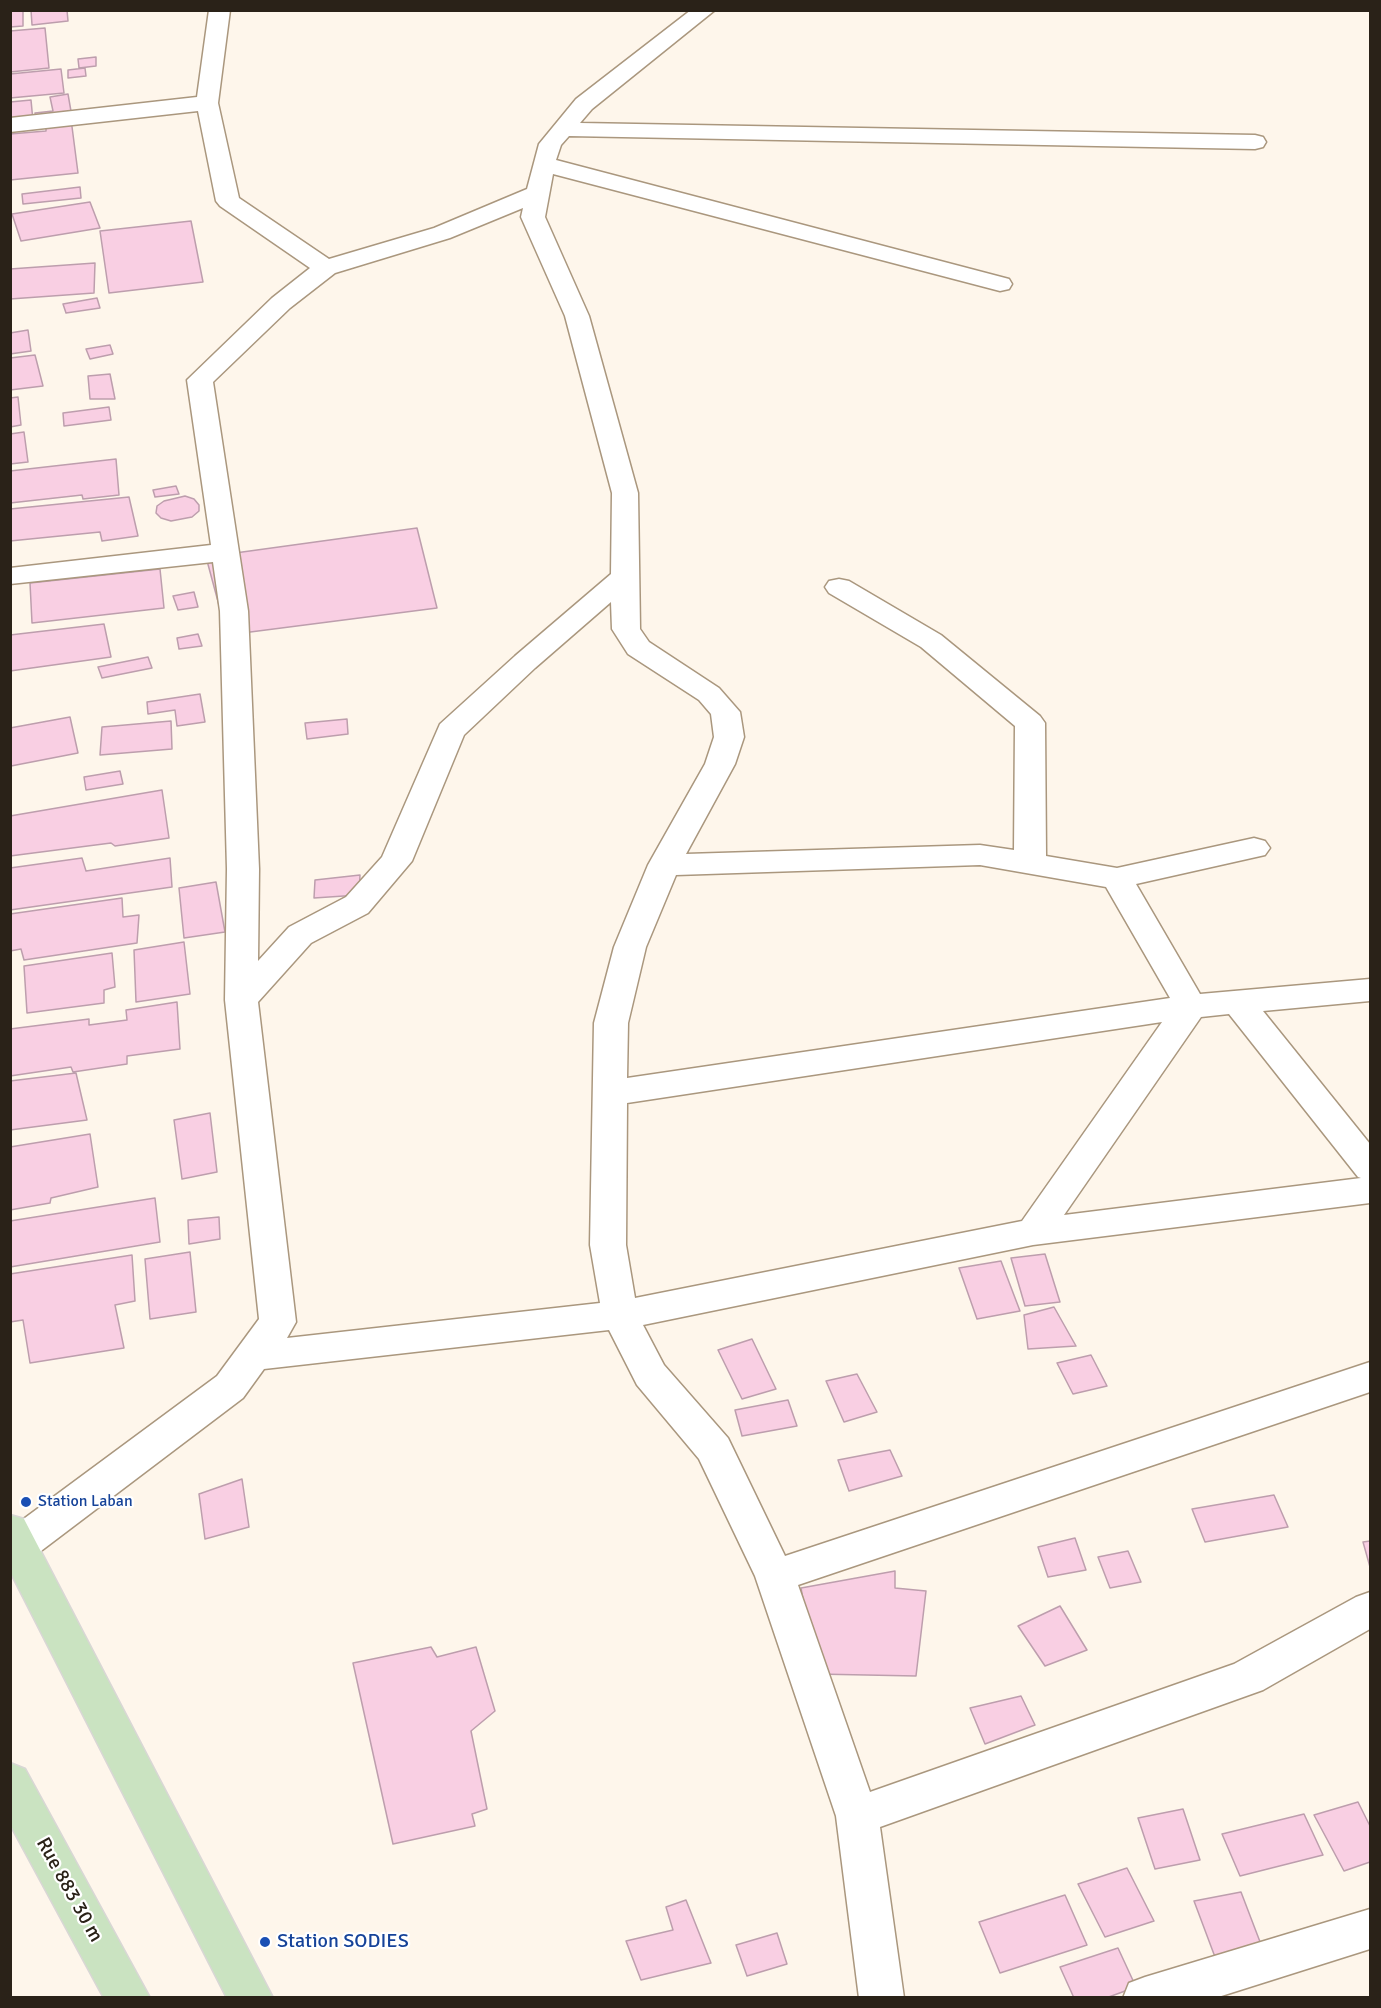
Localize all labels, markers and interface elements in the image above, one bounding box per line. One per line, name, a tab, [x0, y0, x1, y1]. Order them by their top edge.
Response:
place label: Station Laban	[38, 1492, 133, 1512]
marker: Station Laban	[19, 1495, 33, 1509]
street label: Rue 883 30 m	[30, 1834, 108, 1946]
place label: Station SODIES	[277, 1930, 409, 1954]
marker: Station SODIES	[258, 1935, 272, 1949]

